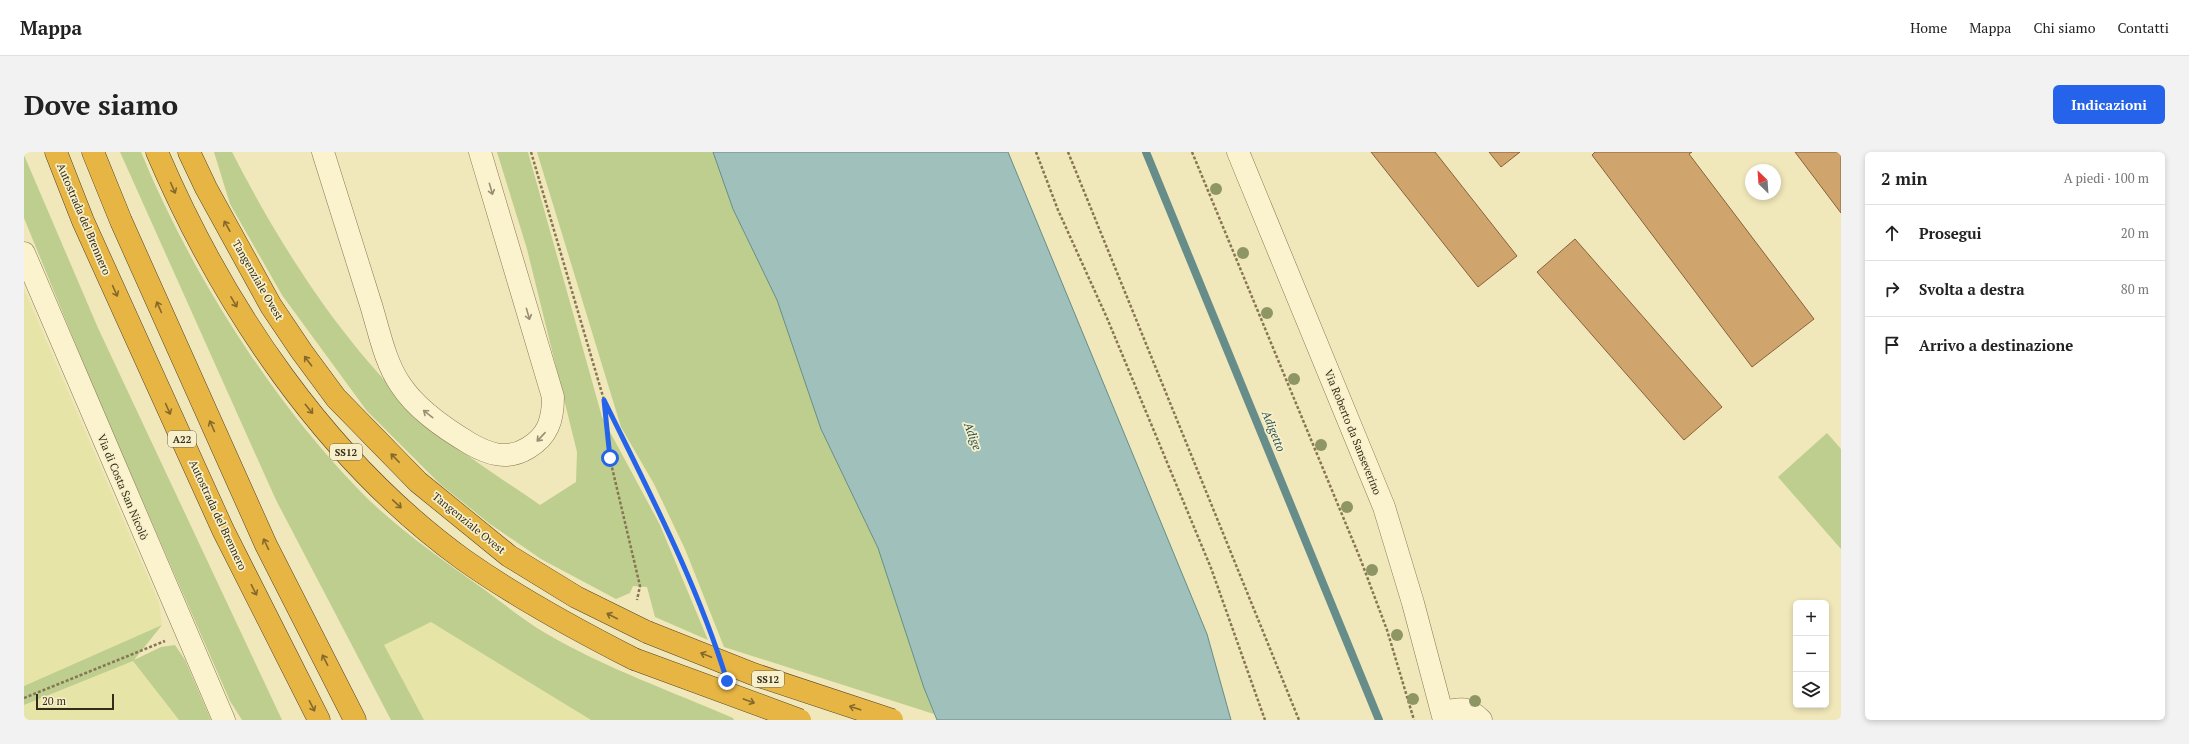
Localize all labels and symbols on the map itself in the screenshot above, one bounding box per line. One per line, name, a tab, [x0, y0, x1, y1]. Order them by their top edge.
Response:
street label: Autostrada del Brennero	[54, 161, 114, 277]
north arrow	[1745, 164, 1781, 200]
one-way arrow	[170, 181, 177, 193]
one-way arrow	[488, 183, 495, 196]
one-way arrow	[223, 220, 230, 232]
street label: Tangenziale Ovest	[229, 237, 287, 323]
one-way arrow	[111, 285, 119, 297]
one-way arrow	[231, 296, 239, 308]
one-way arrow	[155, 302, 162, 314]
one-way arrow	[525, 307, 532, 320]
one-way arrow	[304, 356, 313, 367]
street label: Via Roberto da Sanseverino	[1321, 367, 1385, 497]
one-way arrow	[165, 403, 173, 415]
one-way arrow	[304, 403, 313, 414]
water label: Adigetto	[1259, 407, 1289, 454]
one-way arrow	[423, 410, 434, 419]
water label: Adige	[960, 419, 985, 453]
one-way arrow	[208, 420, 216, 432]
road number: A22	[168, 431, 196, 447]
street label: Via di Costa San Nicolò	[94, 432, 152, 542]
one-way arrow	[536, 432, 546, 442]
road number: SS12	[330, 444, 362, 460]
route start	[601, 449, 619, 467]
one-way arrow	[390, 453, 400, 463]
street label: Autostrada del Brennero	[186, 458, 250, 572]
street label: Tangenziale Ovest	[430, 489, 508, 557]
one-way arrow	[392, 499, 402, 508]
one-way arrow	[262, 539, 269, 551]
one-way arrow	[251, 584, 258, 596]
one-way arrow	[606, 611, 618, 619]
one-way arrow	[700, 651, 712, 659]
one-way arrow	[321, 655, 328, 667]
road number: SS12	[752, 671, 784, 687]
route end	[718, 672, 736, 690]
scale bar	[36, 692, 114, 711]
one-way arrow	[743, 698, 755, 706]
one-way arrow	[309, 700, 316, 712]
one-way arrow	[848, 704, 861, 711]

